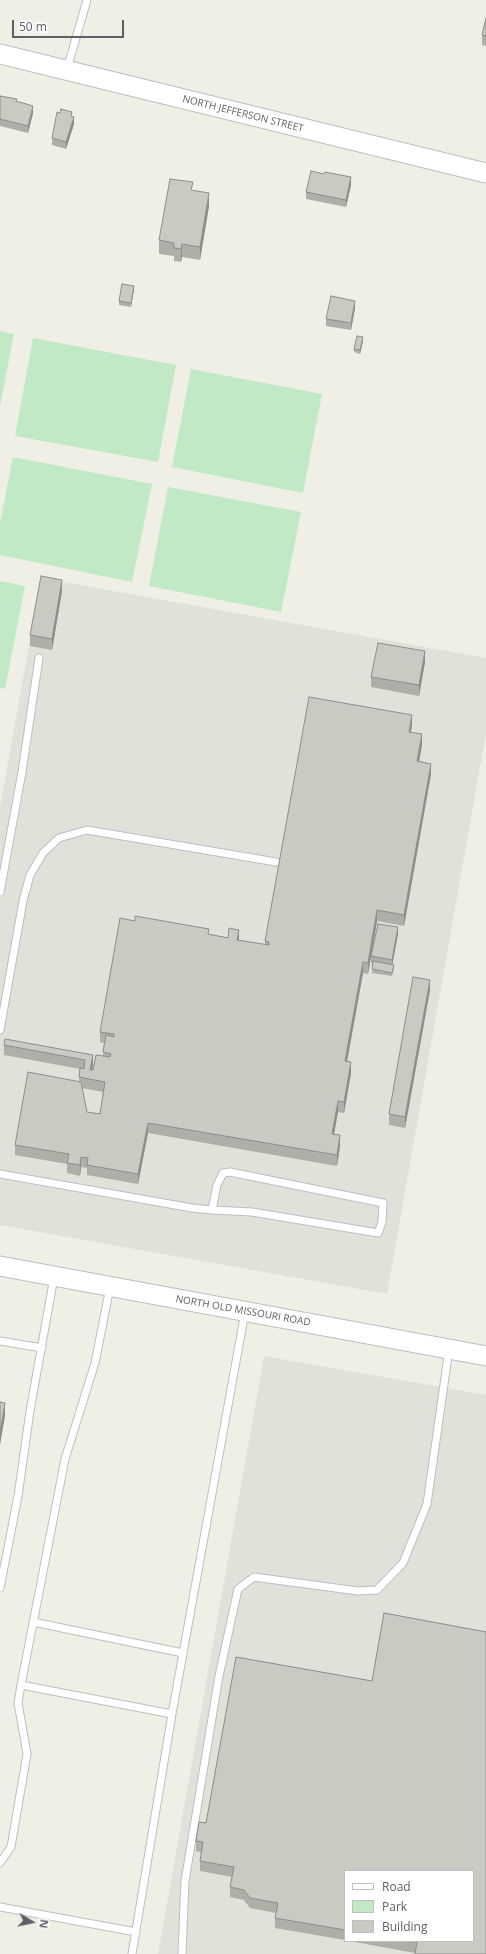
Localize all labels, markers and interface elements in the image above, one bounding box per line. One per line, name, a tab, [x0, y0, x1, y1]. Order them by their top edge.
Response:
scale bar	[14, 12, 126, 38]
text: 50 m	[19, 18, 47, 35]
street label: NORTH JEFFERSON STREET	[181, 93, 305, 135]
street label: NORTH OLD MISSOURI ROAD	[175, 1293, 311, 1329]
legend	[344, 1870, 474, 1942]
text: Road	[382, 1878, 411, 1895]
text: Park	[382, 1898, 407, 1915]
north arrow	[12, 1902, 52, 1942]
text: N	[36, 1918, 52, 1930]
text: Building	[382, 1918, 427, 1935]

